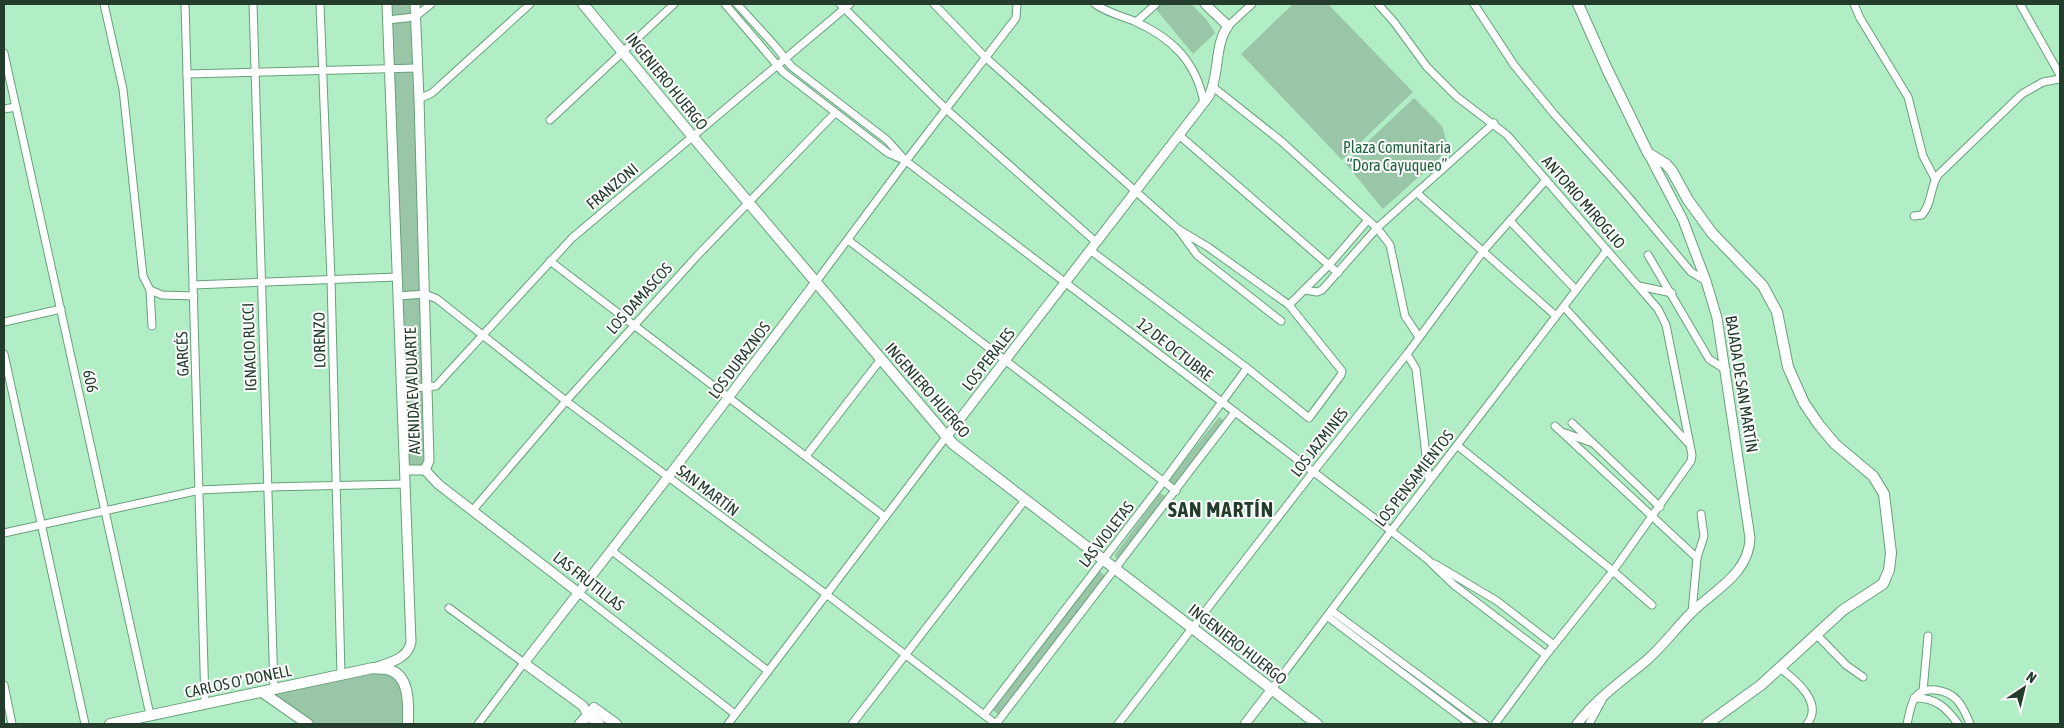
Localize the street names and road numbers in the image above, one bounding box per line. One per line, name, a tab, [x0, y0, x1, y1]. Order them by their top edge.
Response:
street label: INGENIERO HUERGO	[622, 29, 712, 133]
street label: ANTORIO MIROGLIO	[1539, 152, 1629, 252]
street label: FRANZONI	[583, 159, 641, 213]
street label: LOS DAMASCOS	[602, 259, 676, 337]
street label: IGNACIO RUCCI	[238, 303, 260, 391]
street label: LORENZO	[310, 312, 328, 368]
street label: 12 DE OCTUBRE	[1134, 314, 1216, 384]
street label: BAJADA DE SAN MARTÍN	[1722, 314, 1762, 454]
street label: LOS DURAZNOS	[704, 318, 774, 402]
street label: LOS PERALES	[958, 324, 1018, 394]
street label: AVENIDA EVA DUARTE	[401, 327, 423, 455]
street label: GARCÉS	[172, 331, 192, 377]
street label: INGENIERO HUERGO	[882, 339, 974, 441]
street label: 606	[80, 368, 102, 394]
street label: LOS JAZMINES	[1287, 404, 1352, 480]
street label: LOS PENSAMIENTOS	[1371, 426, 1457, 529]
street label: SAN MARTÍN	[673, 461, 743, 519]
street label: LAS VIOLETAS	[1075, 497, 1137, 570]
street label: LAS FRUTILLAS	[550, 548, 628, 614]
street label: INGENIERO HUERGO	[1185, 600, 1291, 688]
street label: CARLOS O' DONELL	[183, 661, 294, 701]

